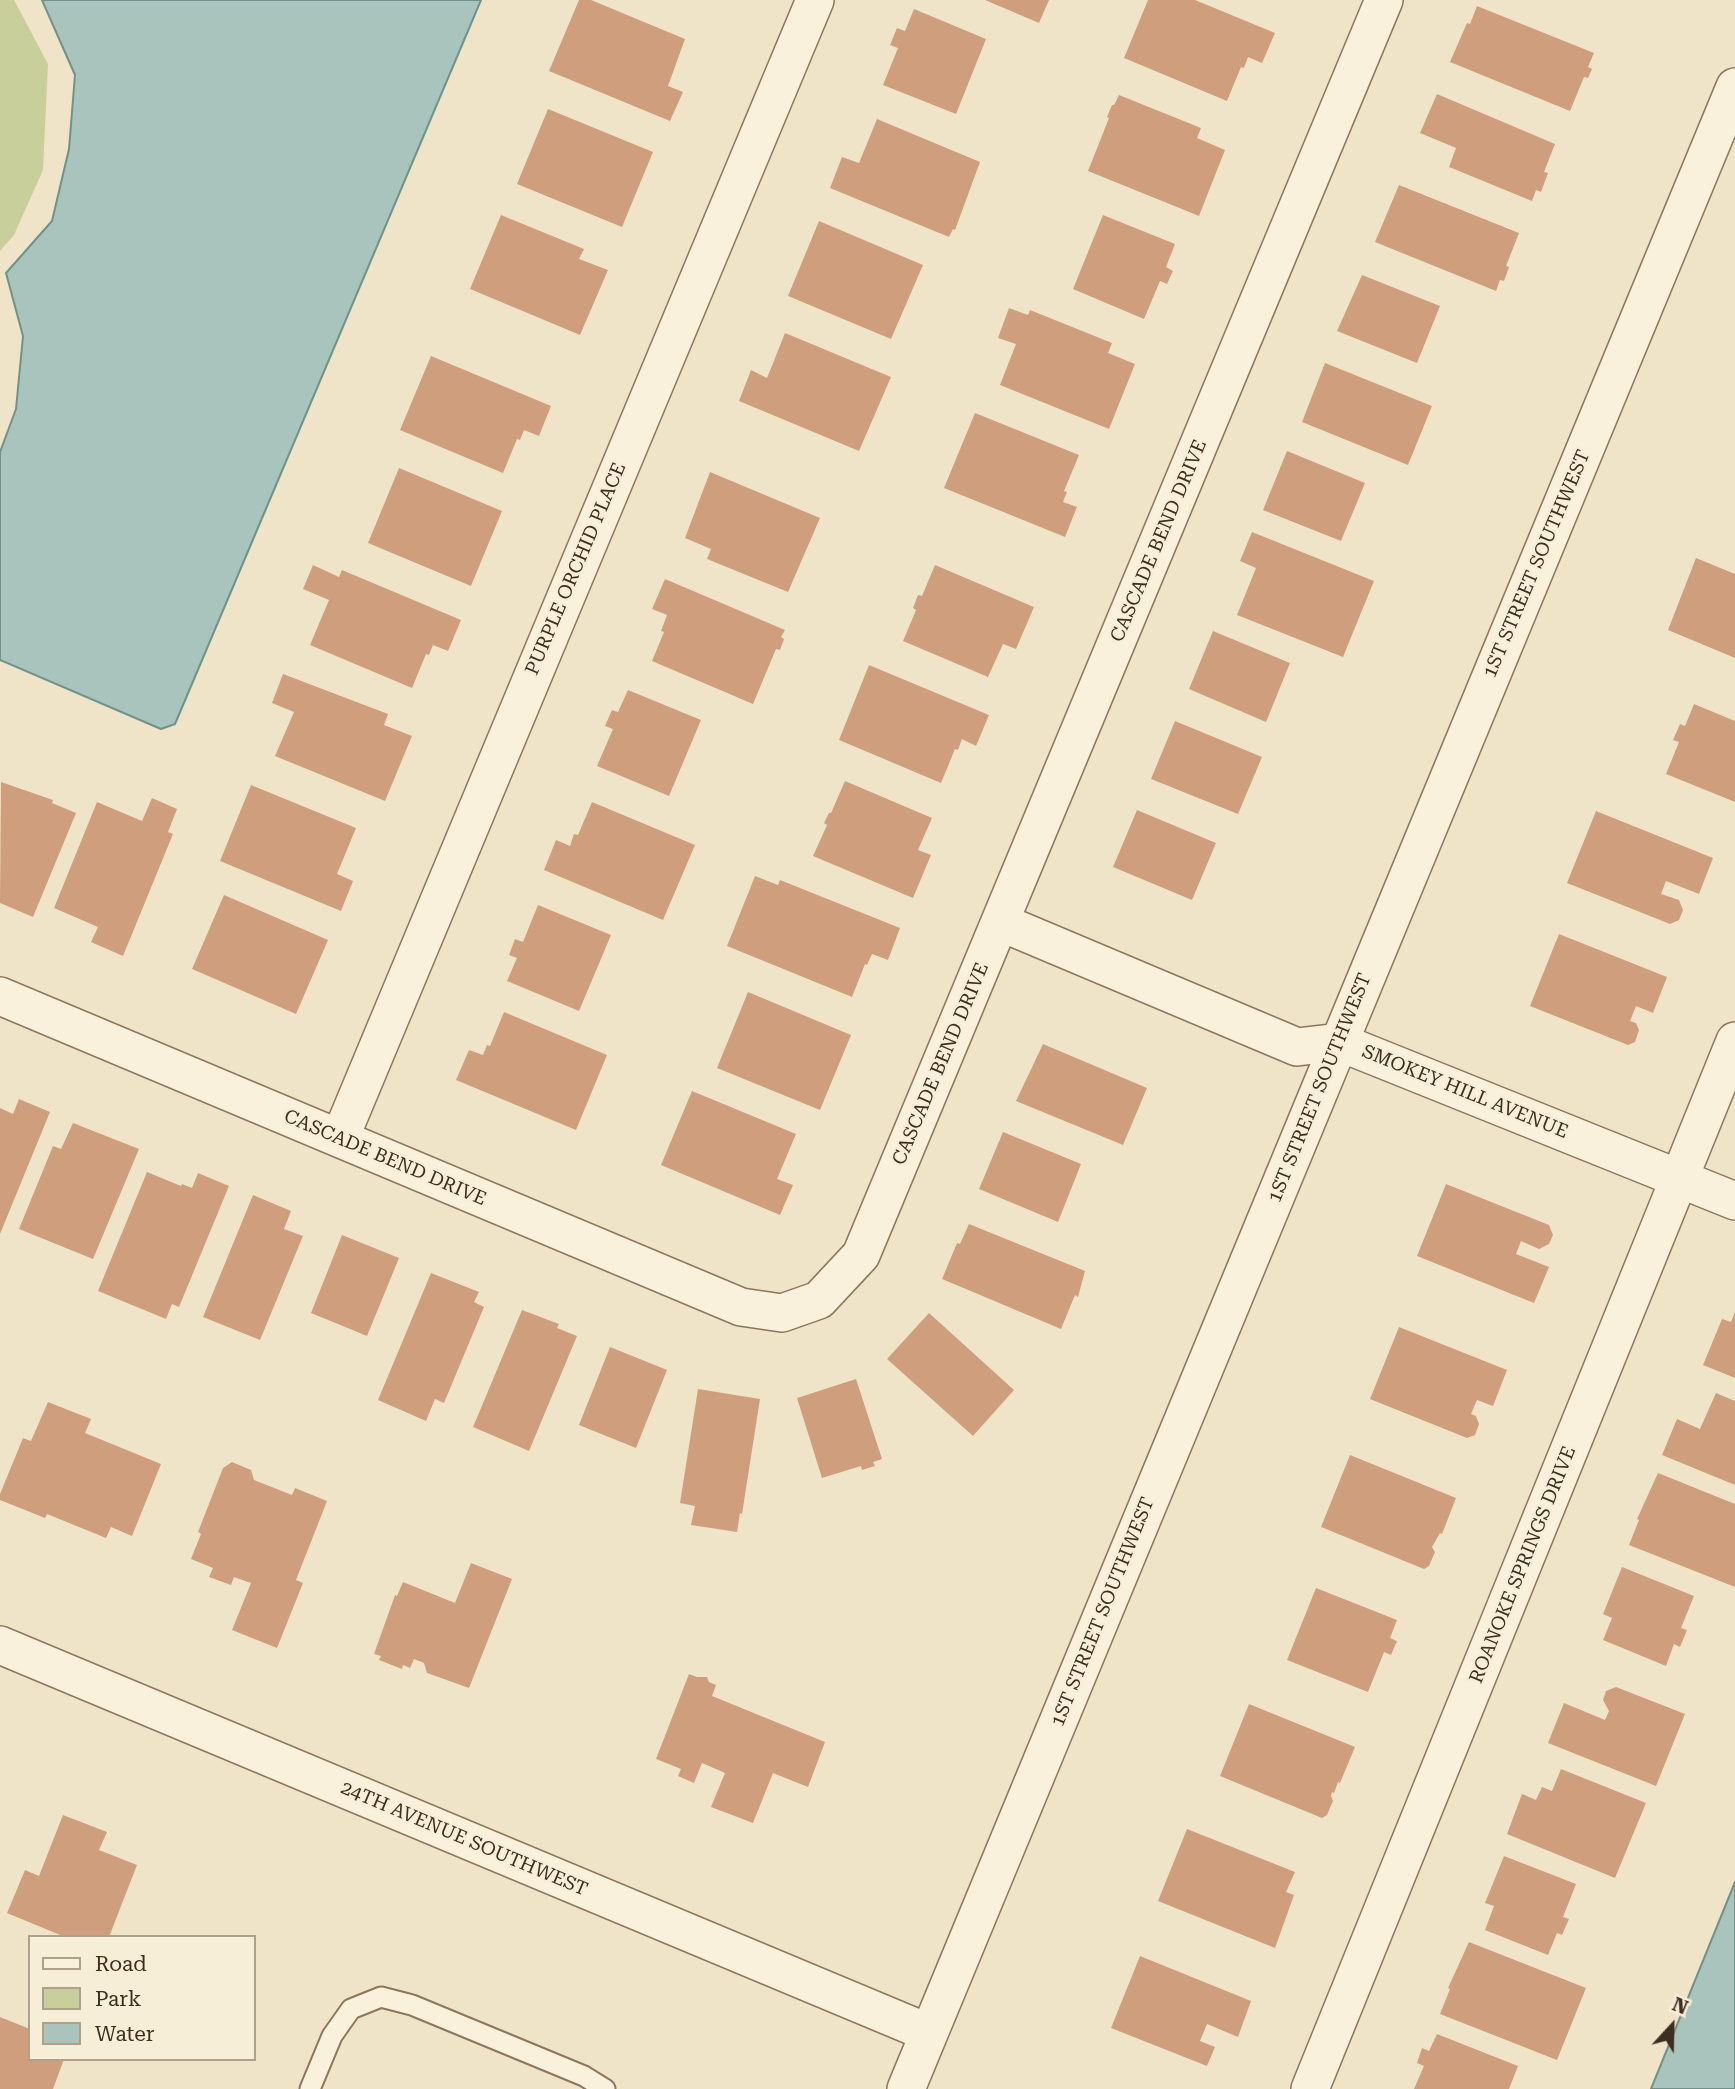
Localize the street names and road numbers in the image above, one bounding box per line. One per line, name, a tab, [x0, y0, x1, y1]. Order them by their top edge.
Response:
street label: CASCADE BEND DRIVE	[1106, 436, 1212, 646]
street label: 1ST STREET SOUTHWEST	[1479, 447, 1595, 681]
street label: PURPLE ORCHID PLACE	[521, 459, 631, 679]
street label: CASCADE BEND DRIVE	[888, 959, 994, 1169]
street label: 1ST STREET SOUTHWEST	[1264, 970, 1376, 1206]
street label: SMOKEY HILL AVENUE	[1359, 1040, 1571, 1144]
street label: CASCADE BEND DRIVE	[280, 1105, 490, 1211]
street label: ROANOKE SPRINGS DRIVE	[1465, 1443, 1581, 1687]
street label: 1ST STREET SOUTHWEST	[1047, 1494, 1159, 1730]
street label: 24TH AVENUE SOUTHWEST	[337, 1777, 591, 1901]

